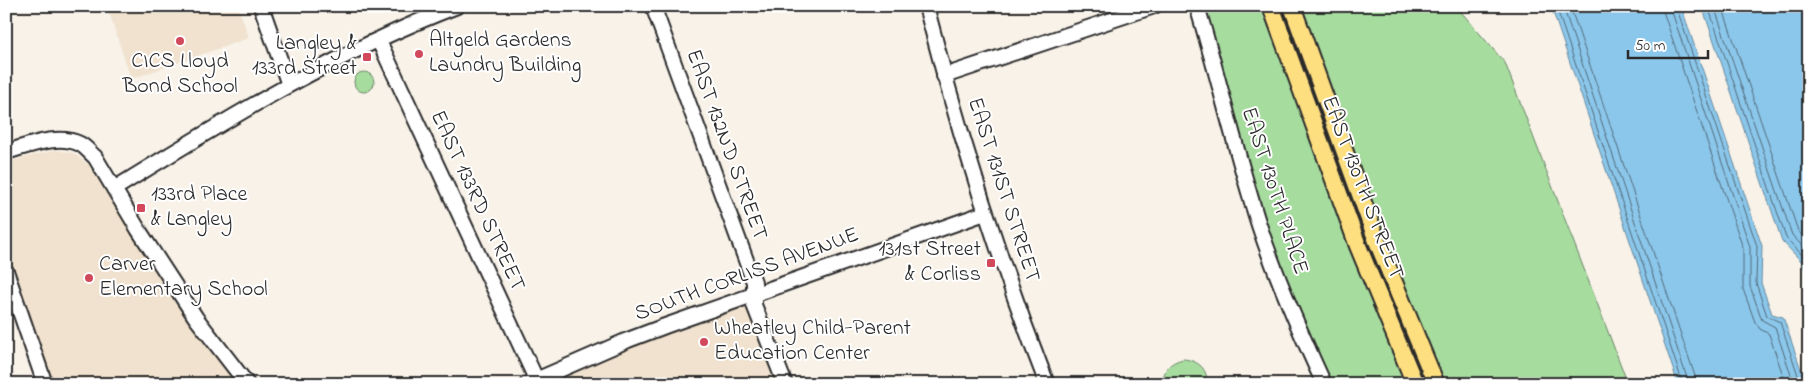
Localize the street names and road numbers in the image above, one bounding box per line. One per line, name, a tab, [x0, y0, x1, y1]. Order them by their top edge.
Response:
street label: EAST 132ND STREET	[677, 45, 776, 245]
street label: EAST 130TH STREET	[1312, 92, 1412, 285]
street label: EAST 131ST STREET	[958, 93, 1048, 287]
street label: EAST 130TH PLACE	[1232, 103, 1316, 279]
street label: EAST 133RD STREET	[421, 105, 533, 297]
street label: SOUTH CORLISS AVENUE	[630, 220, 864, 330]

